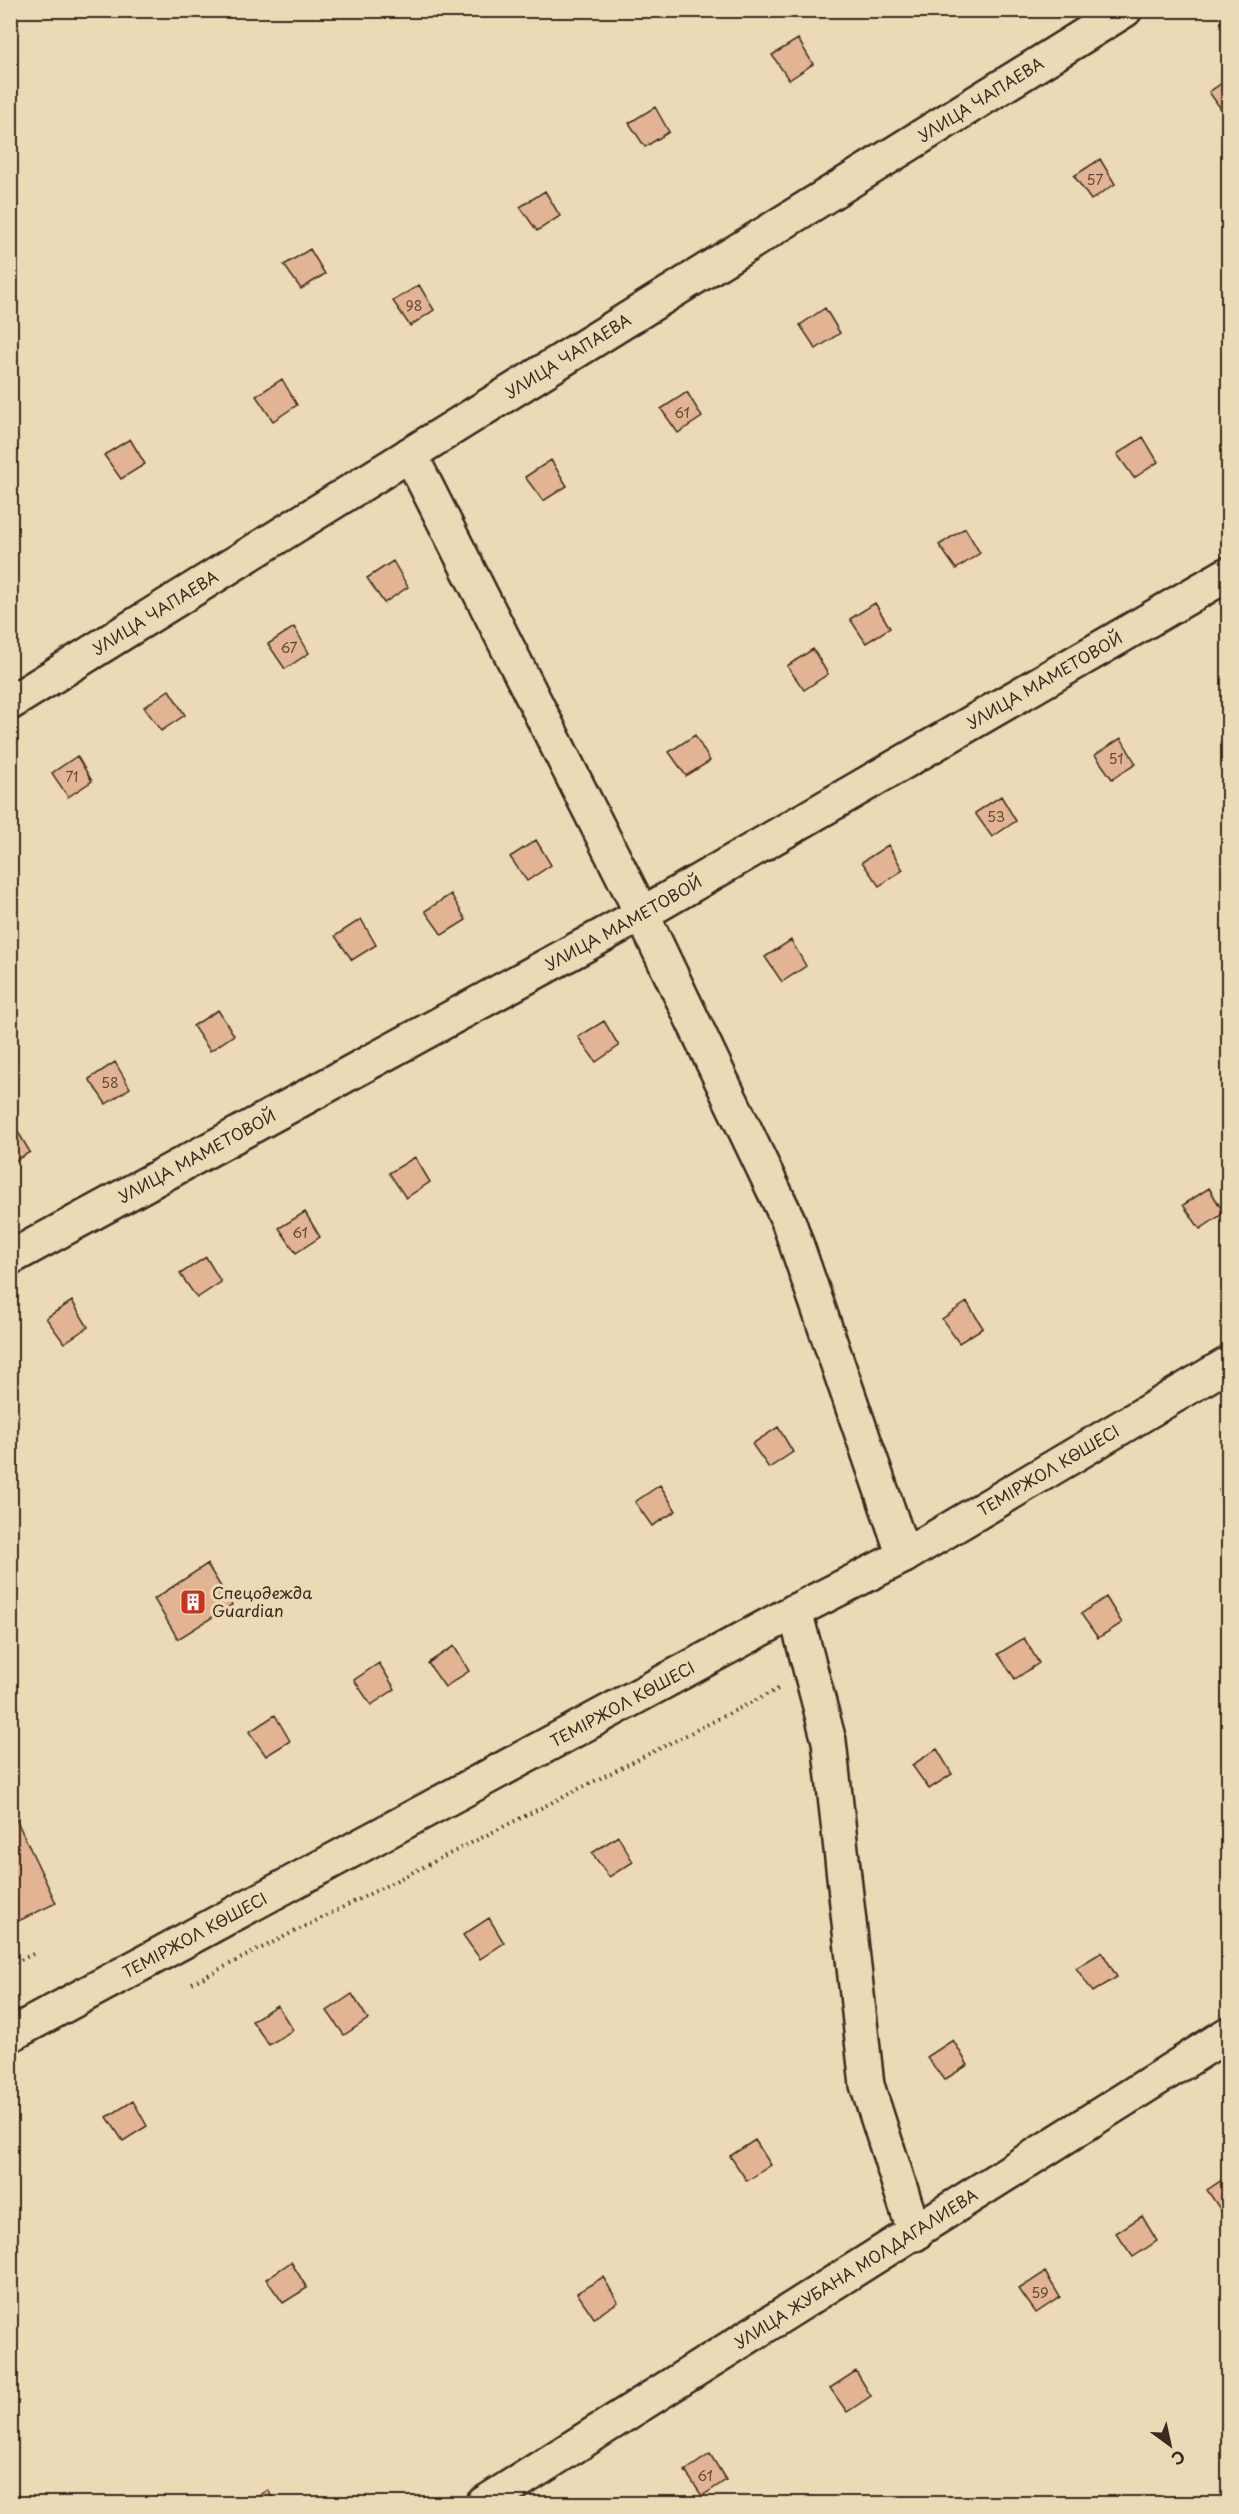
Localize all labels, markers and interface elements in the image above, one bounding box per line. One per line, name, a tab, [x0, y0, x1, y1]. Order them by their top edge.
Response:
street label: УЛИЦА ЧАПАЕВА	[913, 50, 1048, 147]
house number: 57	[1087, 169, 1103, 190]
house number: 98	[406, 295, 422, 316]
street label: УЛИЦА ЧАПАЕВА	[500, 307, 635, 404]
house number: 61	[674, 402, 690, 423]
street label: УЛИЦА ЧАПАЕВА	[87, 563, 223, 660]
street label: УЛИЦА МАМЕТОВОЙ	[962, 625, 1126, 734]
house number: 67	[280, 637, 298, 658]
house number: 51	[1109, 748, 1123, 769]
house number: 71	[65, 766, 79, 787]
house number: 53	[987, 806, 1005, 827]
street label: УЛИЦА МАМЕТОВОЙ	[540, 869, 706, 976]
house number: 58	[101, 1072, 119, 1093]
street label: УЛИЦА МАМЕТОВОЙ	[113, 1103, 280, 1208]
house number: 61	[292, 1222, 308, 1243]
street label: ТЕМІРЖОЛ КӨШЕСІ	[972, 1418, 1123, 1521]
place label: Спецодежда Guardian	[212, 1580, 312, 1622]
building icon: Спецодежда Guardian	[178, 1587, 208, 1617]
street label: ТЕМІРЖОЛ КӨШЕСІ	[545, 1655, 698, 1752]
street label: ТЕМІРЖОЛ КӨШЕСІ	[118, 1886, 271, 1983]
street label: УЛИЦА ЖУБАНА МОЛДАГАЛИЕВА	[729, 2182, 982, 2354]
house number: 59	[1031, 2282, 1049, 2303]
north arrow	[1140, 2415, 1200, 2475]
text: С	[1167, 2445, 1190, 2472]
house number: 61	[697, 2465, 713, 2486]

